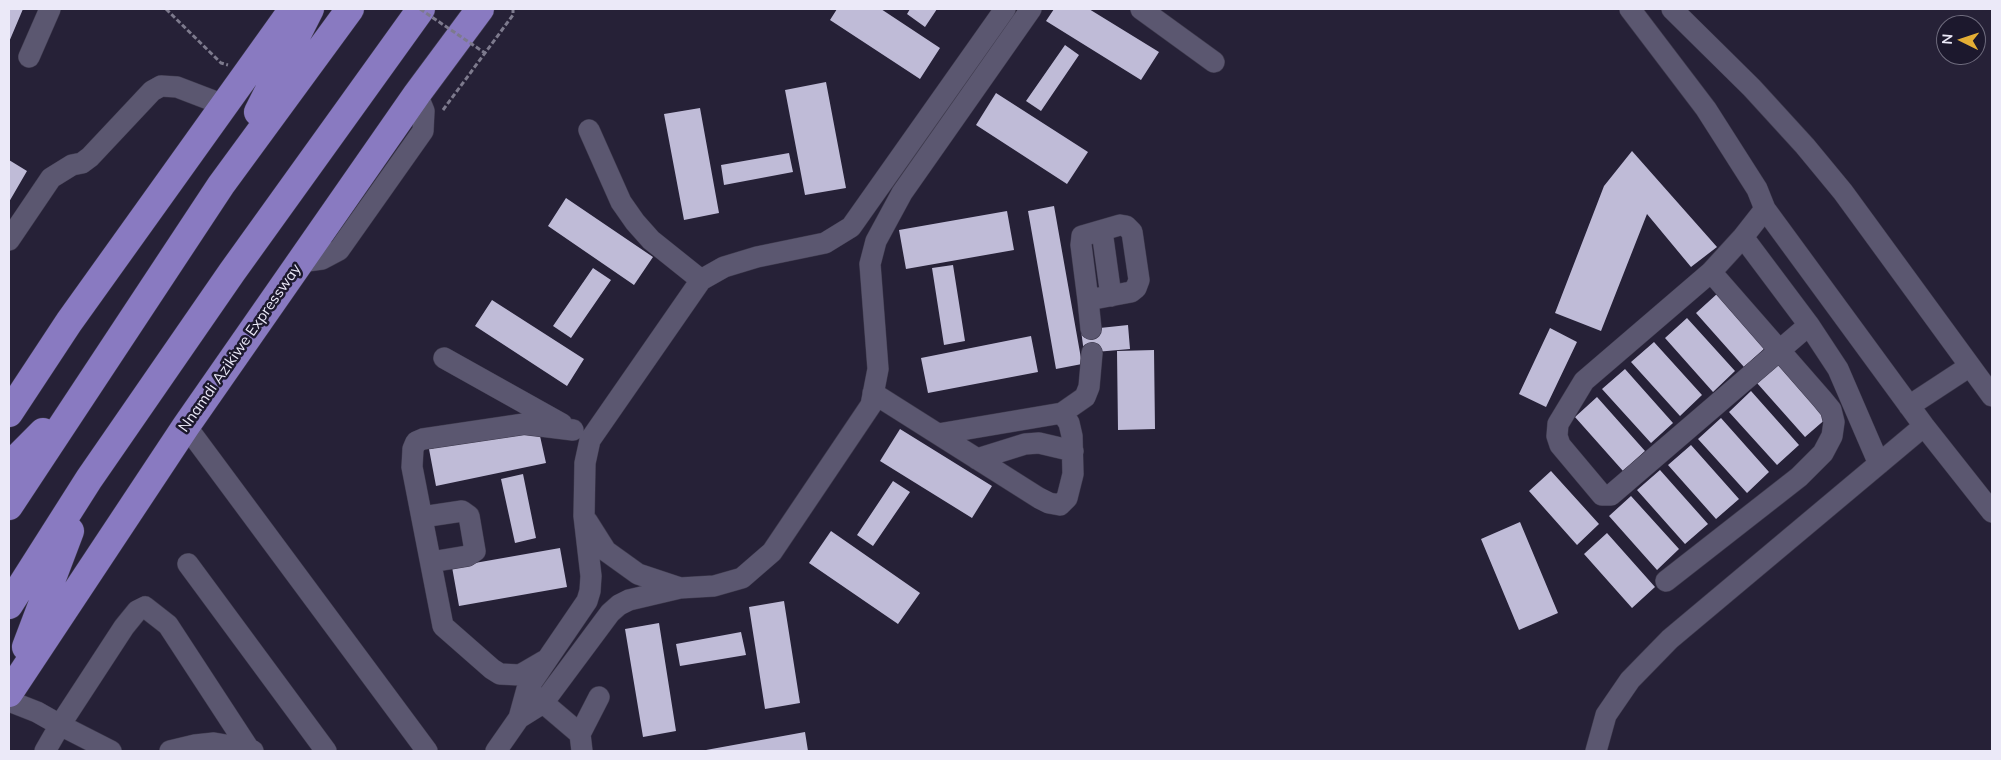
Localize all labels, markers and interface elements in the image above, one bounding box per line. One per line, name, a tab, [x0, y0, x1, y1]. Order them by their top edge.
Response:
north arrow	[1936, 15, 1986, 65]
text: N	[1938, 33, 1956, 45]
street label: Nnamdi Azikiwe Expressway	[175, 260, 305, 436]

